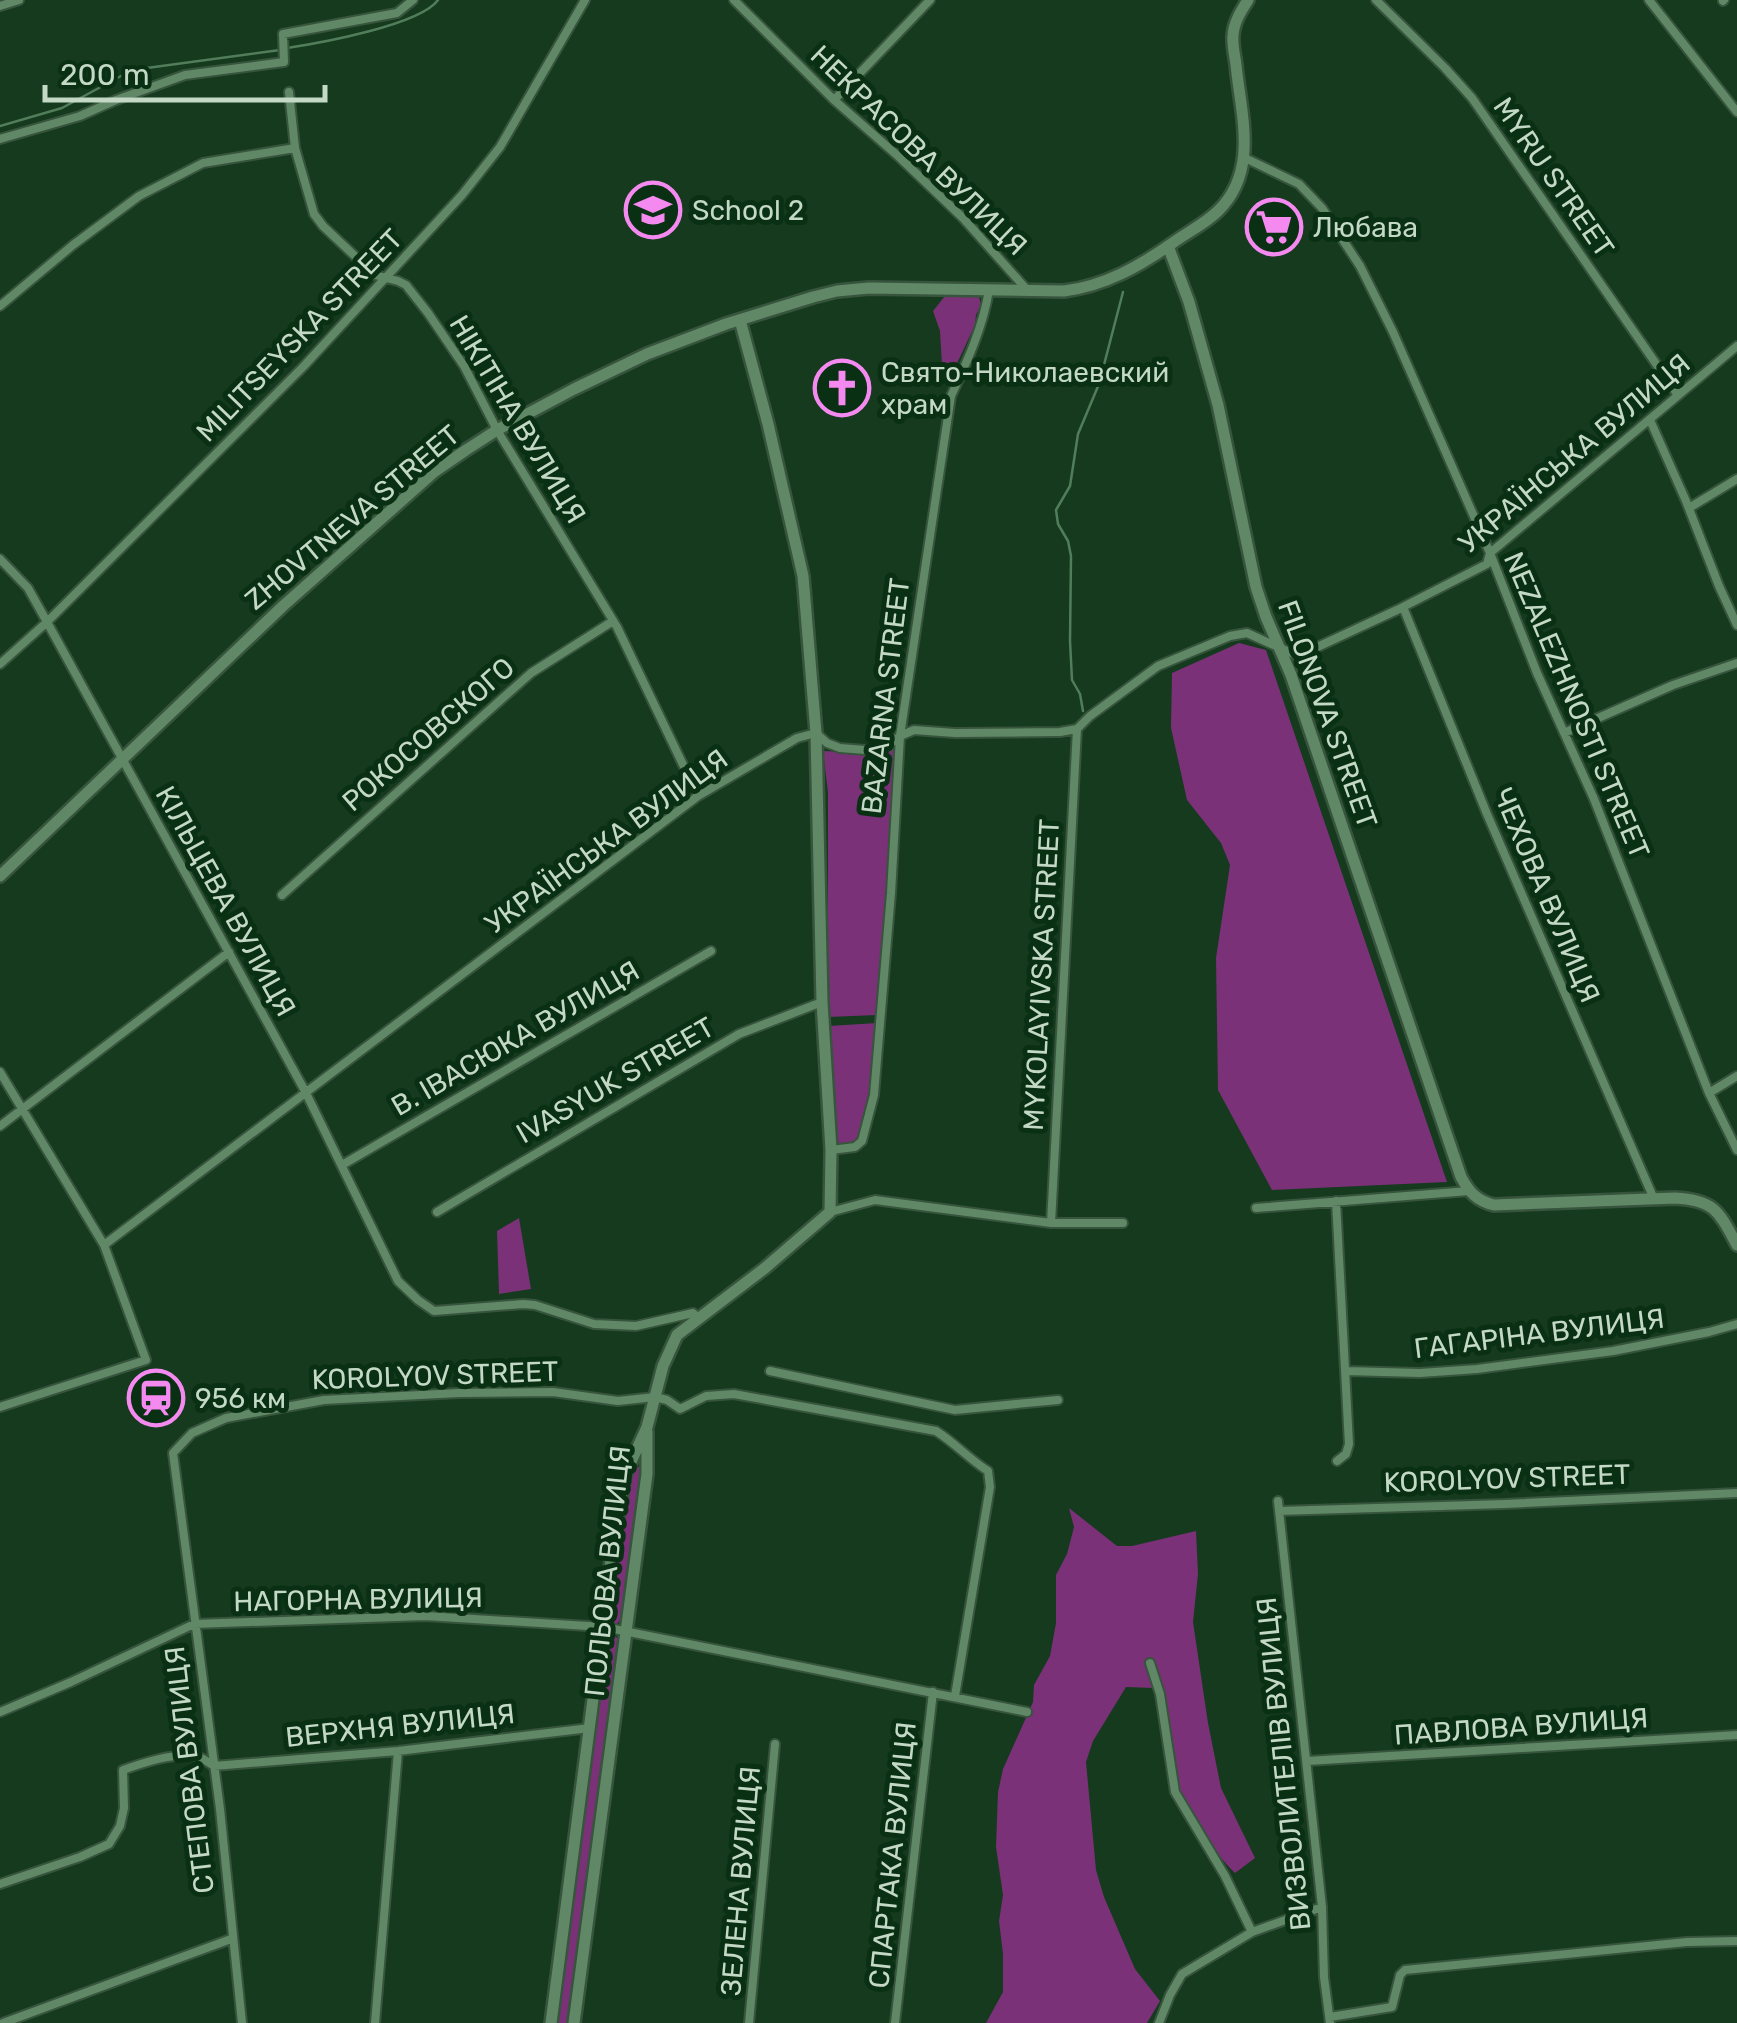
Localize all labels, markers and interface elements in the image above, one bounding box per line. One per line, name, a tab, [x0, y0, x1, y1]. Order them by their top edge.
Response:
street label: НЕКРАСОВА ВУЛИЦЯ	[804, 39, 1033, 262]
scale bar	[45, 40, 325, 102]
text: 200 m	[60, 57, 150, 93]
street label: MYRU STREET	[1486, 91, 1621, 263]
school or university icon: School 2	[623, 180, 683, 240]
place label: School 2	[692, 194, 804, 227]
supermarket icon: Любава	[1244, 197, 1304, 257]
place label: Любава	[1313, 211, 1418, 244]
street label: MILITSEYSKA STREET	[189, 222, 409, 448]
street label: НІКІТІНА ВУЛИЦЯ	[443, 309, 593, 529]
street label: УКРАЇНСЬКА ВУЛИЦЯ	[1452, 347, 1697, 560]
place label: Свято-Николаевский храм	[881, 356, 1169, 421]
church icon: Свято-Николаевский храм	[812, 358, 872, 418]
street label: ZHOVTNEVA STREET	[238, 418, 466, 617]
street label: NEZALEZHNOSTI STREET	[1497, 547, 1656, 863]
street label: BAZARNA STREET	[855, 576, 916, 816]
street label: FILONOVA STREET	[1271, 596, 1384, 833]
street label: РОКОСОВСКОГО	[336, 651, 521, 818]
street label: УКРАЇНСЬКА ВУЛИЦЯ	[479, 742, 734, 940]
street label: КІЛЬЦЕВА ВУЛИЦЯ	[149, 780, 303, 1022]
street label: ЧЕХОВА ВУЛИЦЯ	[1486, 783, 1607, 1008]
street label: MYKOLAYIVSKA STREET	[1017, 818, 1066, 1132]
street label: В. ІВАСЮКА ВУЛИЦЯ	[386, 954, 645, 1123]
street label: IVASYUK STREET	[510, 1010, 720, 1150]
street label: ГАГАРІНА ВУЛИЦЯ	[1412, 1302, 1666, 1365]
street label: KOROLYOV STREET	[311, 1355, 559, 1396]
station icon: 956 км	[126, 1368, 186, 1428]
place label: 956 км	[195, 1382, 286, 1415]
street label: ПОЛЬОВА ВУЛИЦЯ	[578, 1444, 637, 1698]
street label: KOROLYOV STREET	[1383, 1458, 1631, 1499]
street label: НАГОРНА ВУЛИЦЯ	[233, 1581, 483, 1618]
street label: ВИЗВОЛИТЕЛІВ ВУЛИЦЯ	[1250, 1596, 1317, 1932]
street label: СТЕПОВА ВУЛИЦЯ	[158, 1644, 221, 1896]
street label: ВЕРХНЯ ВУЛИЦЯ	[284, 1697, 516, 1754]
street label: ПАВЛОВА ВУЛИЦЯ	[1393, 1701, 1649, 1752]
street label: СПАРТАКА ВУЛИЦЯ	[862, 1720, 923, 1990]
street label: ЗЕЛЕНА ВУЛИЦЯ	[714, 1765, 767, 1997]

